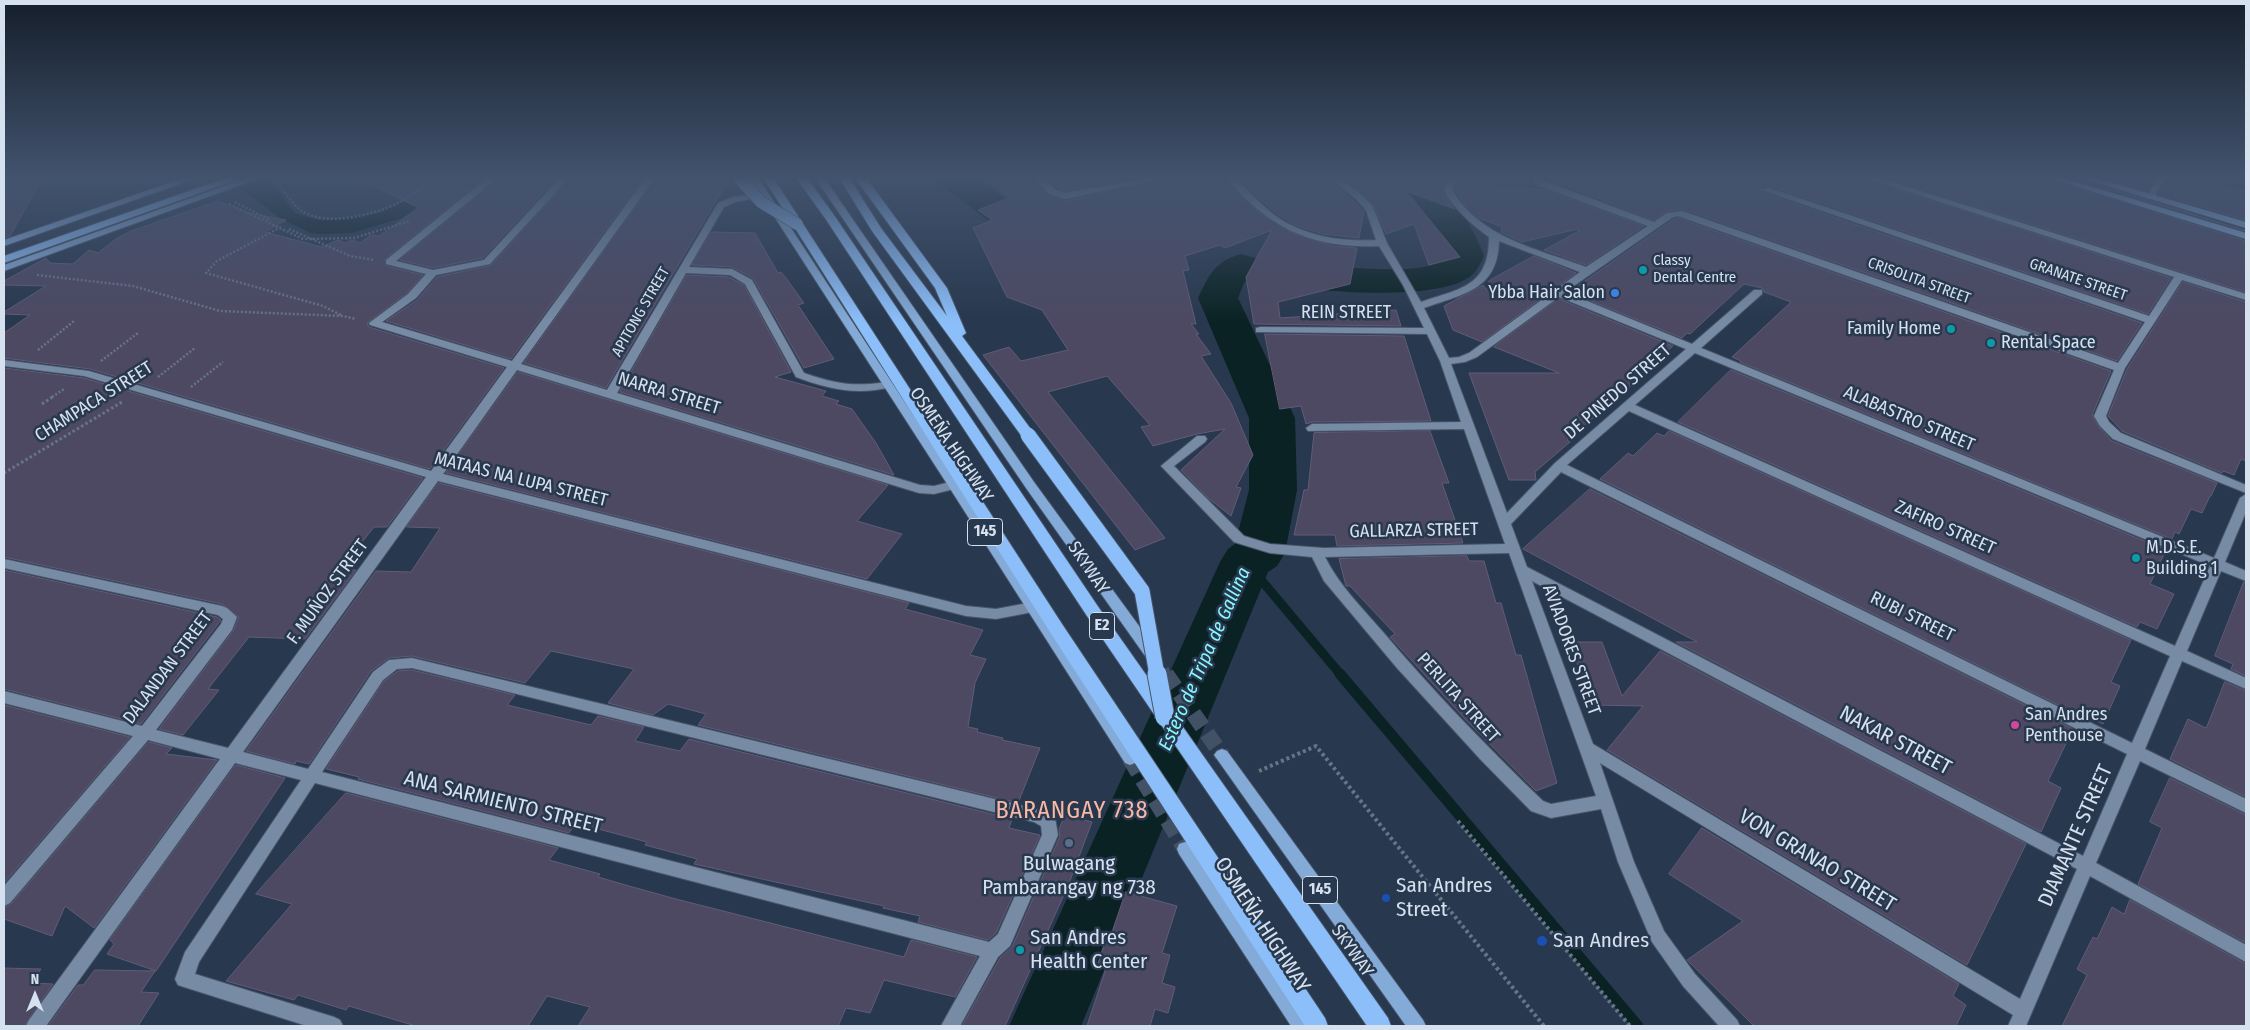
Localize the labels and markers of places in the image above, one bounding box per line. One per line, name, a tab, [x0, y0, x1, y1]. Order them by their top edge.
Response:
place label: Classy Dental Centre	[1653, 252, 1736, 287]
marker: Classy Dental Centre	[1637, 264, 1649, 276]
place label: Ybba Hair Salon	[1488, 282, 1605, 304]
marker: Ybba Hair Salon	[1609, 287, 1621, 299]
place label: Family Home	[1847, 318, 1941, 340]
marker: Family Home	[1945, 323, 1957, 335]
place label: Rental Space	[2001, 332, 2096, 354]
marker: Rental Space	[1985, 337, 1997, 349]
place label: M.D.S.E. Building 1	[2146, 537, 2218, 580]
marker: M.D.S.E. Building 1	[2130, 552, 2142, 564]
place label: San Andres Penthouse	[2025, 704, 2107, 746]
marker: San Andres Penthouse	[2009, 719, 2021, 731]
marker: Bulwagang Pambarangay ng 738	[1063, 837, 1075, 849]
place label: Bulwagang Pambarangay ng 738	[982, 851, 1156, 901]
place label: San Andres Street	[1396, 873, 1492, 923]
marker: San Andres Street	[1380, 892, 1392, 904]
place label: San Andres Health Center	[1030, 925, 1147, 975]
place label: San Andres	[1553, 928, 1649, 954]
marker: San Andres	[1535, 934, 1549, 948]
marker: San Andres Health Center	[1014, 944, 1026, 956]

